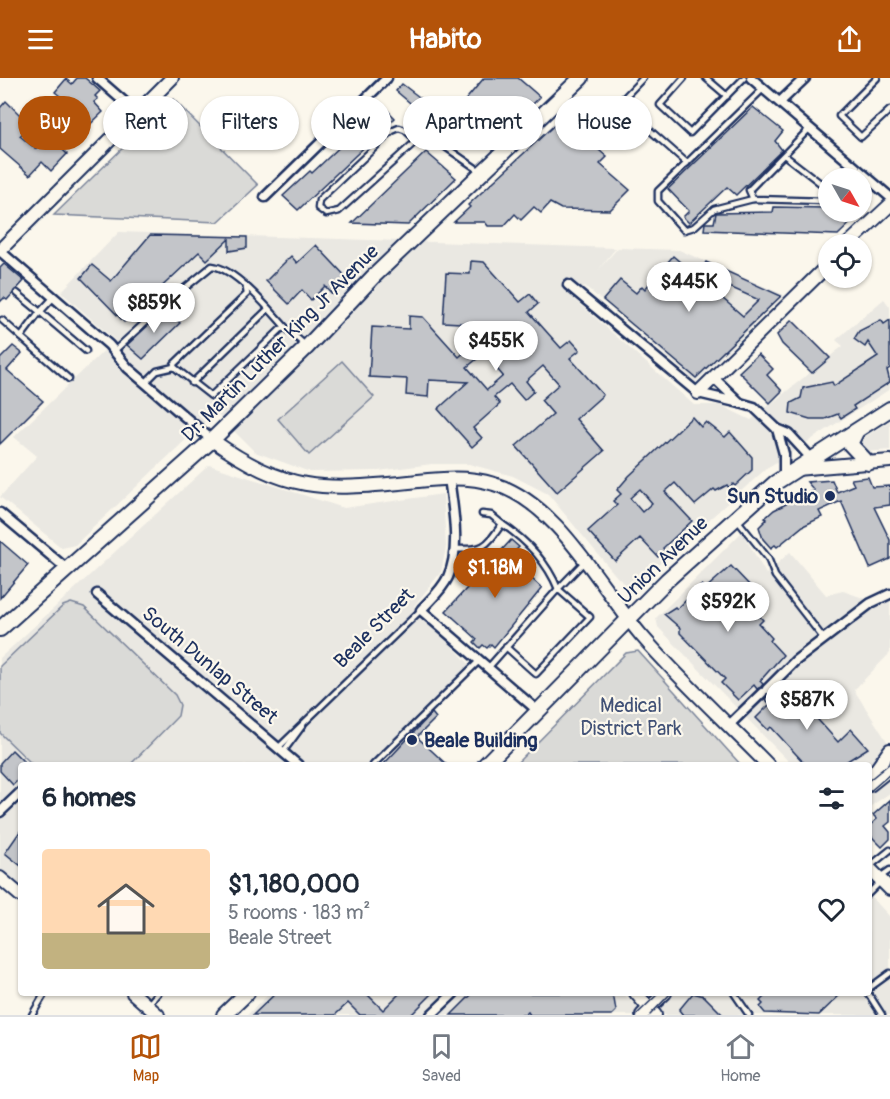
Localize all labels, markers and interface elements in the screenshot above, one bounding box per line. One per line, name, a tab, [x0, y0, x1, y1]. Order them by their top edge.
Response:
icon: menu	[24, 23, 57, 56]
text: Habito	[408, 23, 482, 56]
icon: share	[833, 23, 866, 56]
chip: Buy	[18, 96, 91, 150]
chip: Rent	[103, 96, 188, 150]
chip: Filters	[200, 96, 299, 150]
chip: New	[311, 96, 391, 150]
chip: Apartment	[403, 96, 543, 150]
chip: House	[555, 96, 652, 150]
north arrow	[818, 168, 872, 222]
map controls	[818, 168, 872, 288]
button: locate	[818, 234, 872, 288]
street label: Dr. Martin Luther King Jr Avenue	[176, 239, 384, 447]
pin: $445K	[647, 262, 731, 313]
text: $445K	[661, 269, 717, 294]
pin: $859K	[112, 283, 196, 334]
text: $859K	[127, 290, 181, 315]
pin: $455K	[454, 321, 538, 372]
text: $455K	[468, 328, 524, 353]
place label: Sun Studio	[727, 484, 818, 509]
marker: Sun Studio	[823, 489, 837, 503]
street label: Union Avenue	[613, 511, 713, 609]
pin: $1.18M	[446, 548, 544, 599]
text: $1.18M	[467, 555, 523, 580]
street label: Beale Street	[329, 582, 420, 673]
pin: $592K	[686, 582, 770, 633]
text: $592K	[700, 589, 756, 614]
street label: South Dunlap Street	[137, 601, 284, 730]
pin: $587K	[765, 680, 849, 731]
text: $587K	[780, 687, 834, 712]
park label: Medical District Park	[580, 693, 682, 741]
place label: Beale Building	[424, 728, 538, 753]
marker: Beale Building	[405, 733, 419, 747]
text: 6 homes	[42, 782, 136, 814]
icon: filters	[815, 782, 848, 815]
text: $1,180,000	[228, 868, 360, 900]
icon: home	[90, 873, 162, 945]
icon: heart	[815, 893, 848, 926]
text: 5 rooms · 183 m²	[228, 900, 370, 925]
text: Beale Street	[228, 925, 332, 950]
tab: Map	[129, 1030, 162, 1086]
tab: Saved	[421, 1030, 461, 1086]
tab: Home	[720, 1030, 761, 1086]

